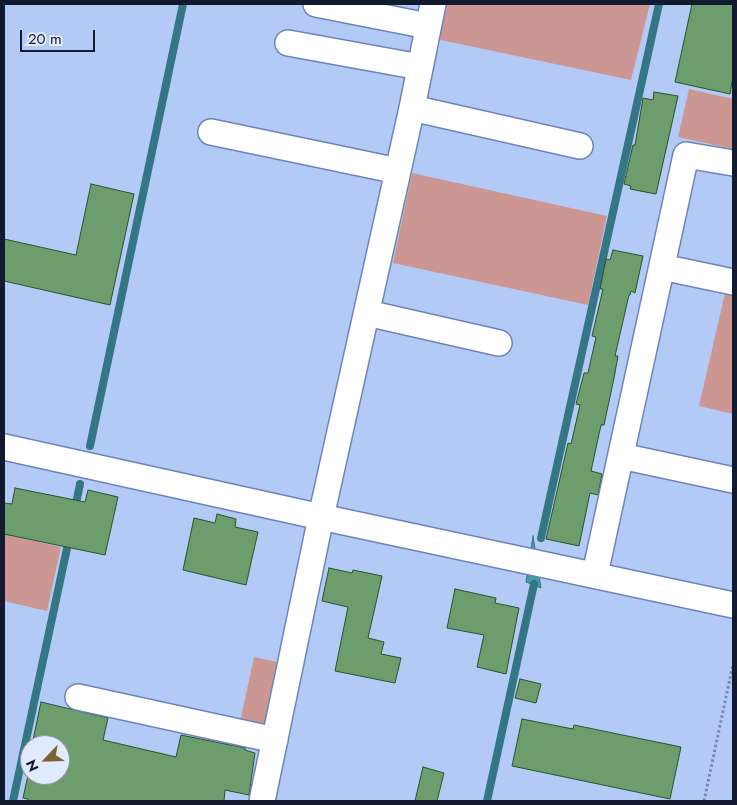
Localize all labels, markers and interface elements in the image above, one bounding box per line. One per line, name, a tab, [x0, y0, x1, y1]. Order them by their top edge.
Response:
scale bar	[22, 20, 98, 52]
text: 20 m	[28, 28, 62, 50]
north arrow	[20, 735, 70, 785]
text: N	[21, 757, 44, 775]

